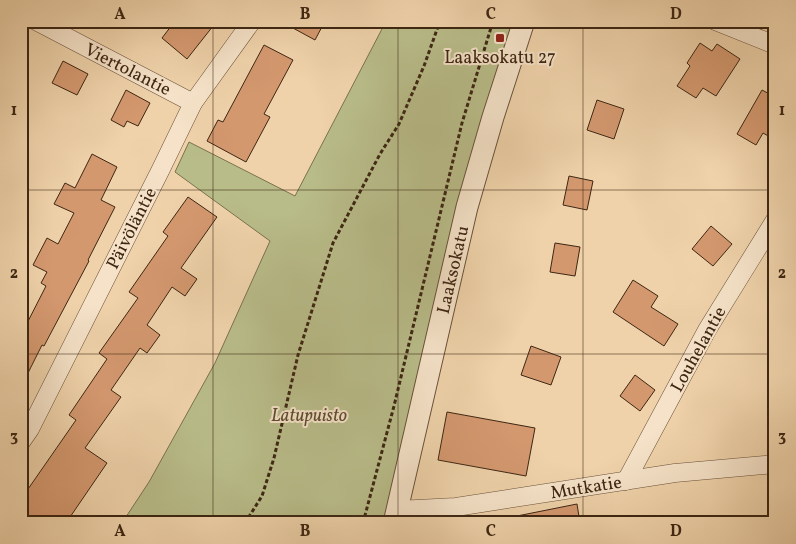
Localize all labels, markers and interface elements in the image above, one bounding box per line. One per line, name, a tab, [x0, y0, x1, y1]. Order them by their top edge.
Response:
text: A	[114, 4, 126, 26]
text: B	[300, 4, 311, 26]
text: C	[486, 4, 496, 26]
text: D	[670, 4, 682, 26]
marker: Laaksokatu 27	[494, 32, 506, 44]
street label: Viertolantie	[80, 38, 175, 103]
place label: Laaksokatu 27	[444, 46, 556, 71]
text: 1	[11, 100, 17, 122]
text: 1	[779, 100, 785, 122]
street label: Päivöläntie	[101, 183, 164, 274]
street label: Laaksokatu	[432, 223, 476, 317]
text: 2	[10, 263, 18, 285]
text: 2	[778, 263, 786, 285]
street label: Louhelantie	[665, 302, 733, 397]
park label: Latupuisto	[271, 404, 347, 429]
text: 3	[10, 426, 18, 448]
text: 3	[778, 426, 786, 448]
street label: Mutkatie	[549, 471, 624, 506]
text: A	[114, 521, 126, 543]
text: B	[300, 521, 311, 543]
text: C	[486, 521, 496, 543]
text: D	[670, 521, 682, 543]

